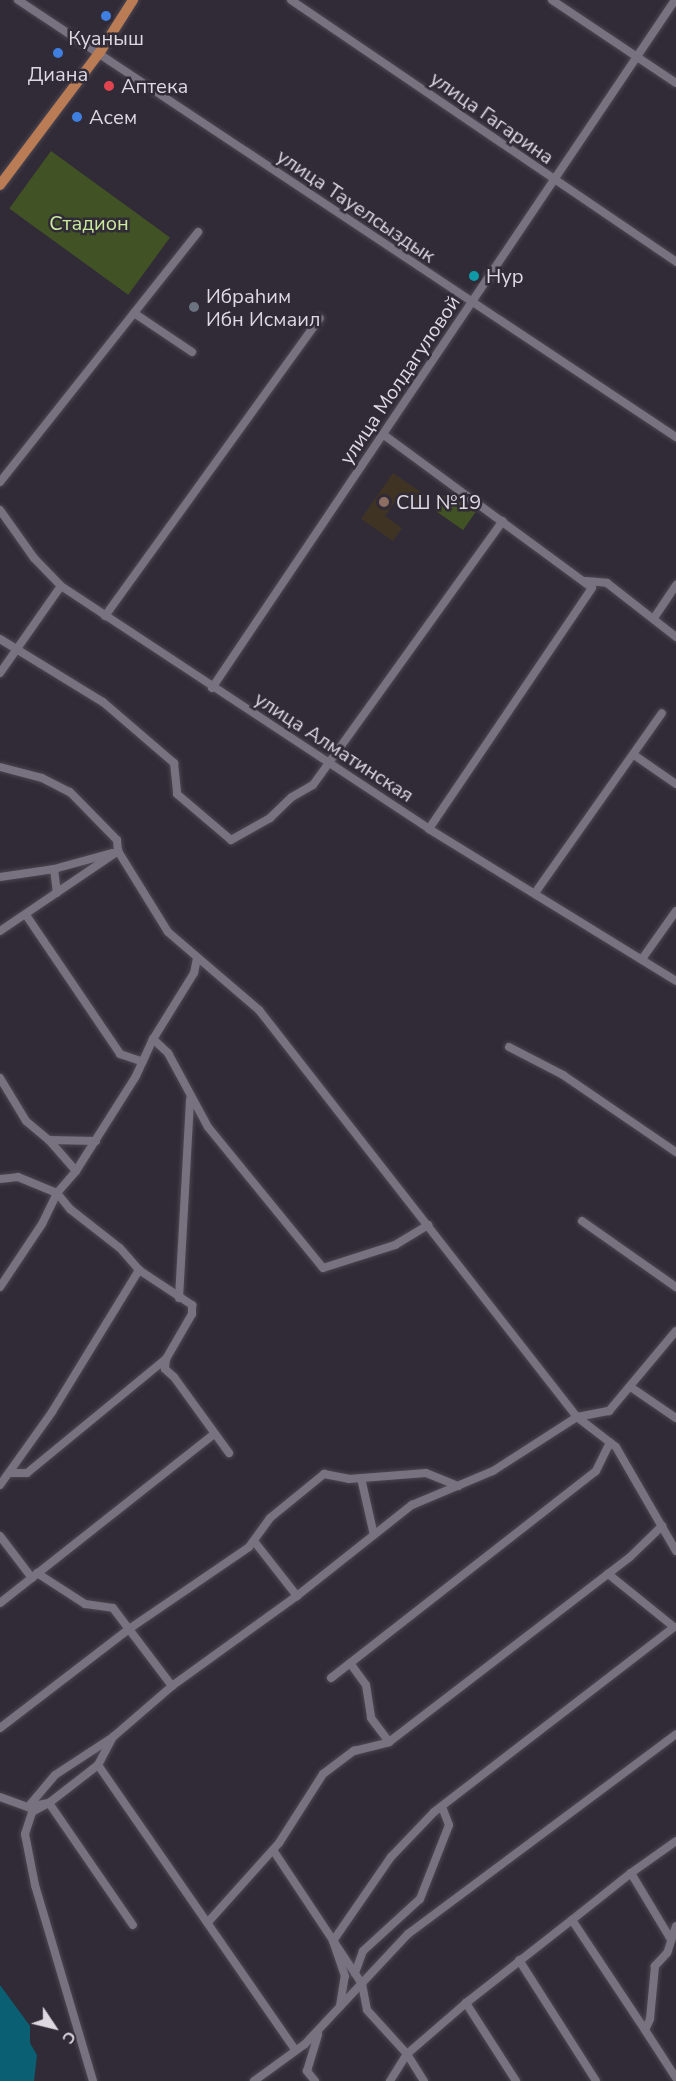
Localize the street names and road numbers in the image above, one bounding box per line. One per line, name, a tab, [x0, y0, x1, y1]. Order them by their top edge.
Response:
street label: улица Гагарина	[426, 66, 558, 170]
street label: улица Тауелсыздык	[272, 144, 440, 268]
street label: улица Молдагуловой	[335, 291, 465, 469]
street label: улица Алматинская	[250, 687, 418, 807]

